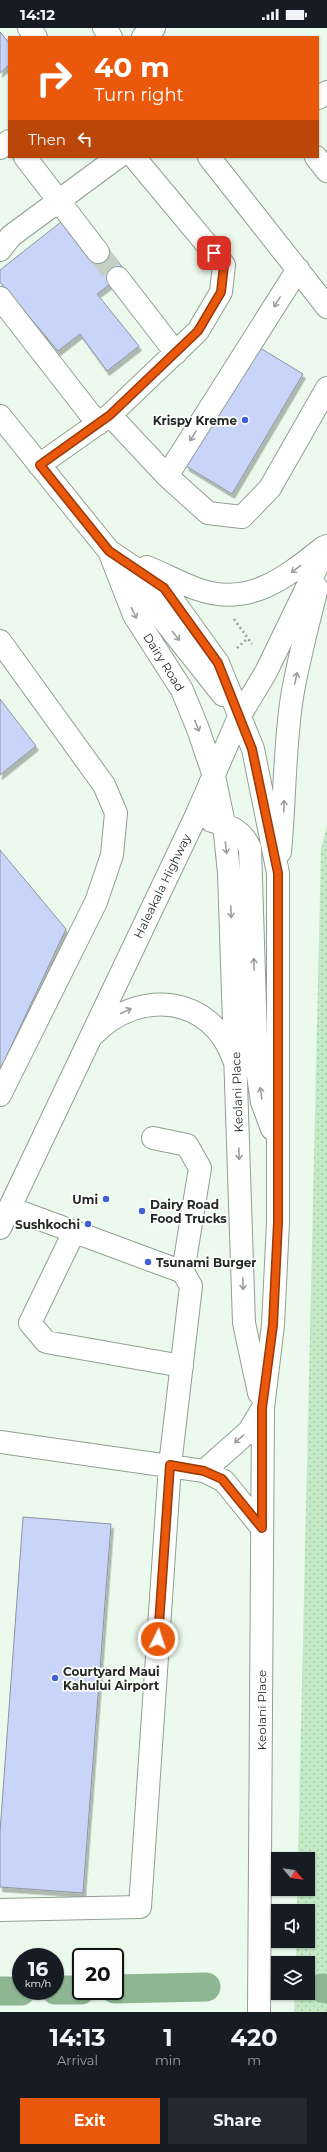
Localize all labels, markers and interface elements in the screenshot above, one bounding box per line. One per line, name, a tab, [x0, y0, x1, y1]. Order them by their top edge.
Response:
text: 14:12	[20, 5, 55, 24]
text: 40 m	[94, 50, 170, 84]
icon: right	[28, 52, 80, 104]
text: Turn right	[94, 84, 184, 106]
icon: left	[74, 128, 96, 150]
text: Then	[28, 130, 66, 149]
pin	[197, 236, 231, 270]
icon: arrive	[203, 242, 225, 264]
one-way arrow	[273, 296, 281, 307]
place label: Krispy Kreme	[153, 413, 237, 428]
marker: Krispy Kreme	[240, 415, 250, 425]
one-way arrow	[188, 430, 197, 441]
one-way arrow	[291, 564, 302, 573]
one-way arrow	[131, 607, 138, 619]
street label: Dairy Road	[140, 630, 188, 694]
one-way arrow	[172, 631, 181, 642]
one-way arrow	[293, 672, 301, 685]
one-way arrow	[193, 720, 201, 732]
one-way arrow	[280, 800, 288, 813]
street label: Haleakala Highway	[130, 831, 194, 941]
one-way arrow	[223, 841, 230, 854]
one-way arrow	[227, 905, 234, 918]
one-way arrow	[250, 958, 257, 971]
one-way arrow	[120, 1007, 132, 1014]
street label: Keolani Place	[228, 1051, 246, 1133]
one-way arrow	[256, 1087, 264, 1100]
one-way arrow	[235, 1147, 243, 1160]
place label: Umi	[72, 1192, 98, 1207]
marker: Umi	[101, 1194, 111, 1204]
place label: Dairy Road Food Trucks	[150, 1197, 227, 1226]
marker: Dairy Road Food Trucks	[137, 1206, 147, 1216]
place label: Sushkochi	[15, 1217, 80, 1232]
marker: Sushkochi	[83, 1219, 93, 1229]
place label: Tsunami Burger	[156, 1255, 257, 1270]
marker: Tsunami Burger	[143, 1257, 153, 1267]
one-way arrow	[239, 1277, 247, 1290]
one-way arrow	[234, 1434, 244, 1443]
position arrow	[137, 1618, 179, 1660]
place label: Courtyard Maui Kahului Airport	[63, 1664, 160, 1693]
street label: Keolani Place	[254, 1670, 269, 1750]
marker: Courtyard Maui Kahului Airport	[50, 1673, 60, 1683]
north arrow	[271, 1852, 315, 1896]
map controls	[271, 1852, 315, 2000]
button: sound	[271, 1904, 315, 1948]
speed limit sign: 20	[72, 1948, 124, 2000]
button: layers	[271, 1956, 315, 2000]
text: 16	[28, 1957, 48, 1981]
text: km/h	[25, 1977, 51, 1990]
text: 14:13	[49, 2023, 106, 2052]
text: 1	[163, 2023, 173, 2052]
text: 420	[231, 2023, 278, 2052]
text: Arrival	[57, 2052, 98, 2068]
text: min	[155, 2052, 181, 2068]
text: m	[247, 2052, 261, 2068]
button: Exit	[20, 2098, 160, 2144]
button: Share	[168, 2098, 307, 2144]

